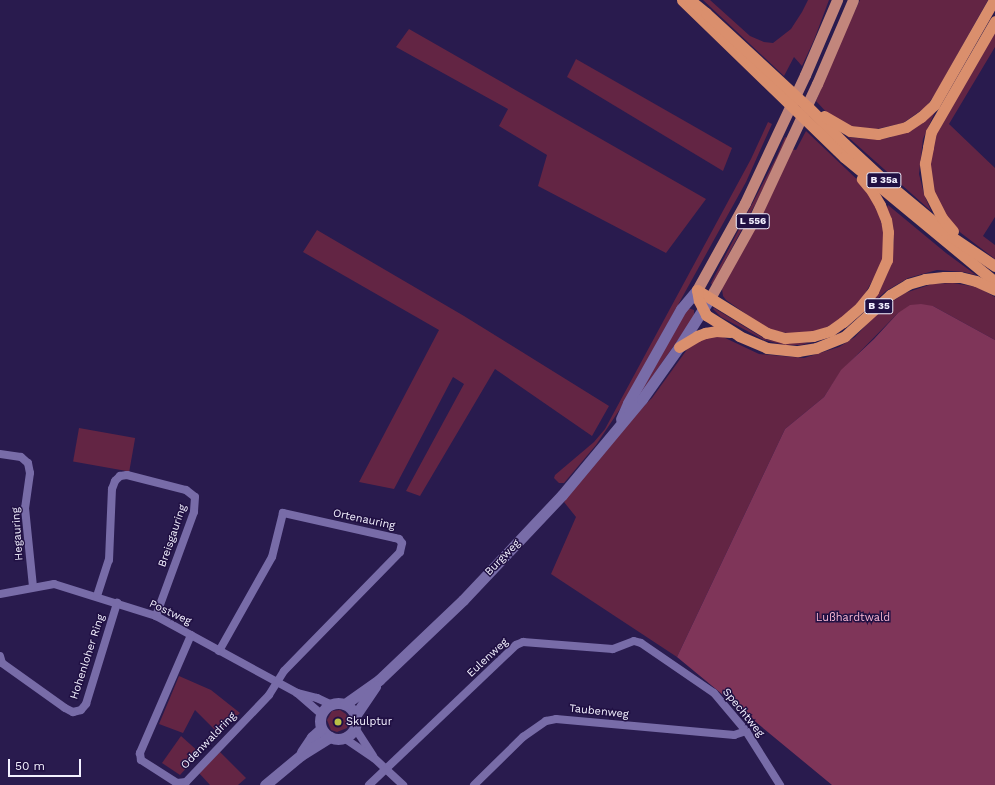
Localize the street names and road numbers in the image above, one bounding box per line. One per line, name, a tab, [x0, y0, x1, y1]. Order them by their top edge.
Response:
road number: B 35a	[866, 172, 902, 188]
road number: L 556	[735, 213, 771, 229]
road number: B 35	[864, 298, 894, 314]
street label: Breisgauring	[156, 503, 190, 569]
street label: Hegauring	[10, 507, 26, 561]
street label: Ortenauring	[332, 507, 396, 533]
street label: Burgweg	[483, 537, 523, 579]
street label: Postweg	[147, 598, 193, 628]
street label: Hohenloher Ring	[68, 613, 108, 701]
street label: Eulenweg	[465, 636, 511, 680]
street label: Spechtweg	[719, 686, 767, 740]
street label: Taubenweg	[569, 702, 629, 722]
street label: Odenwaldring	[179, 710, 239, 772]

